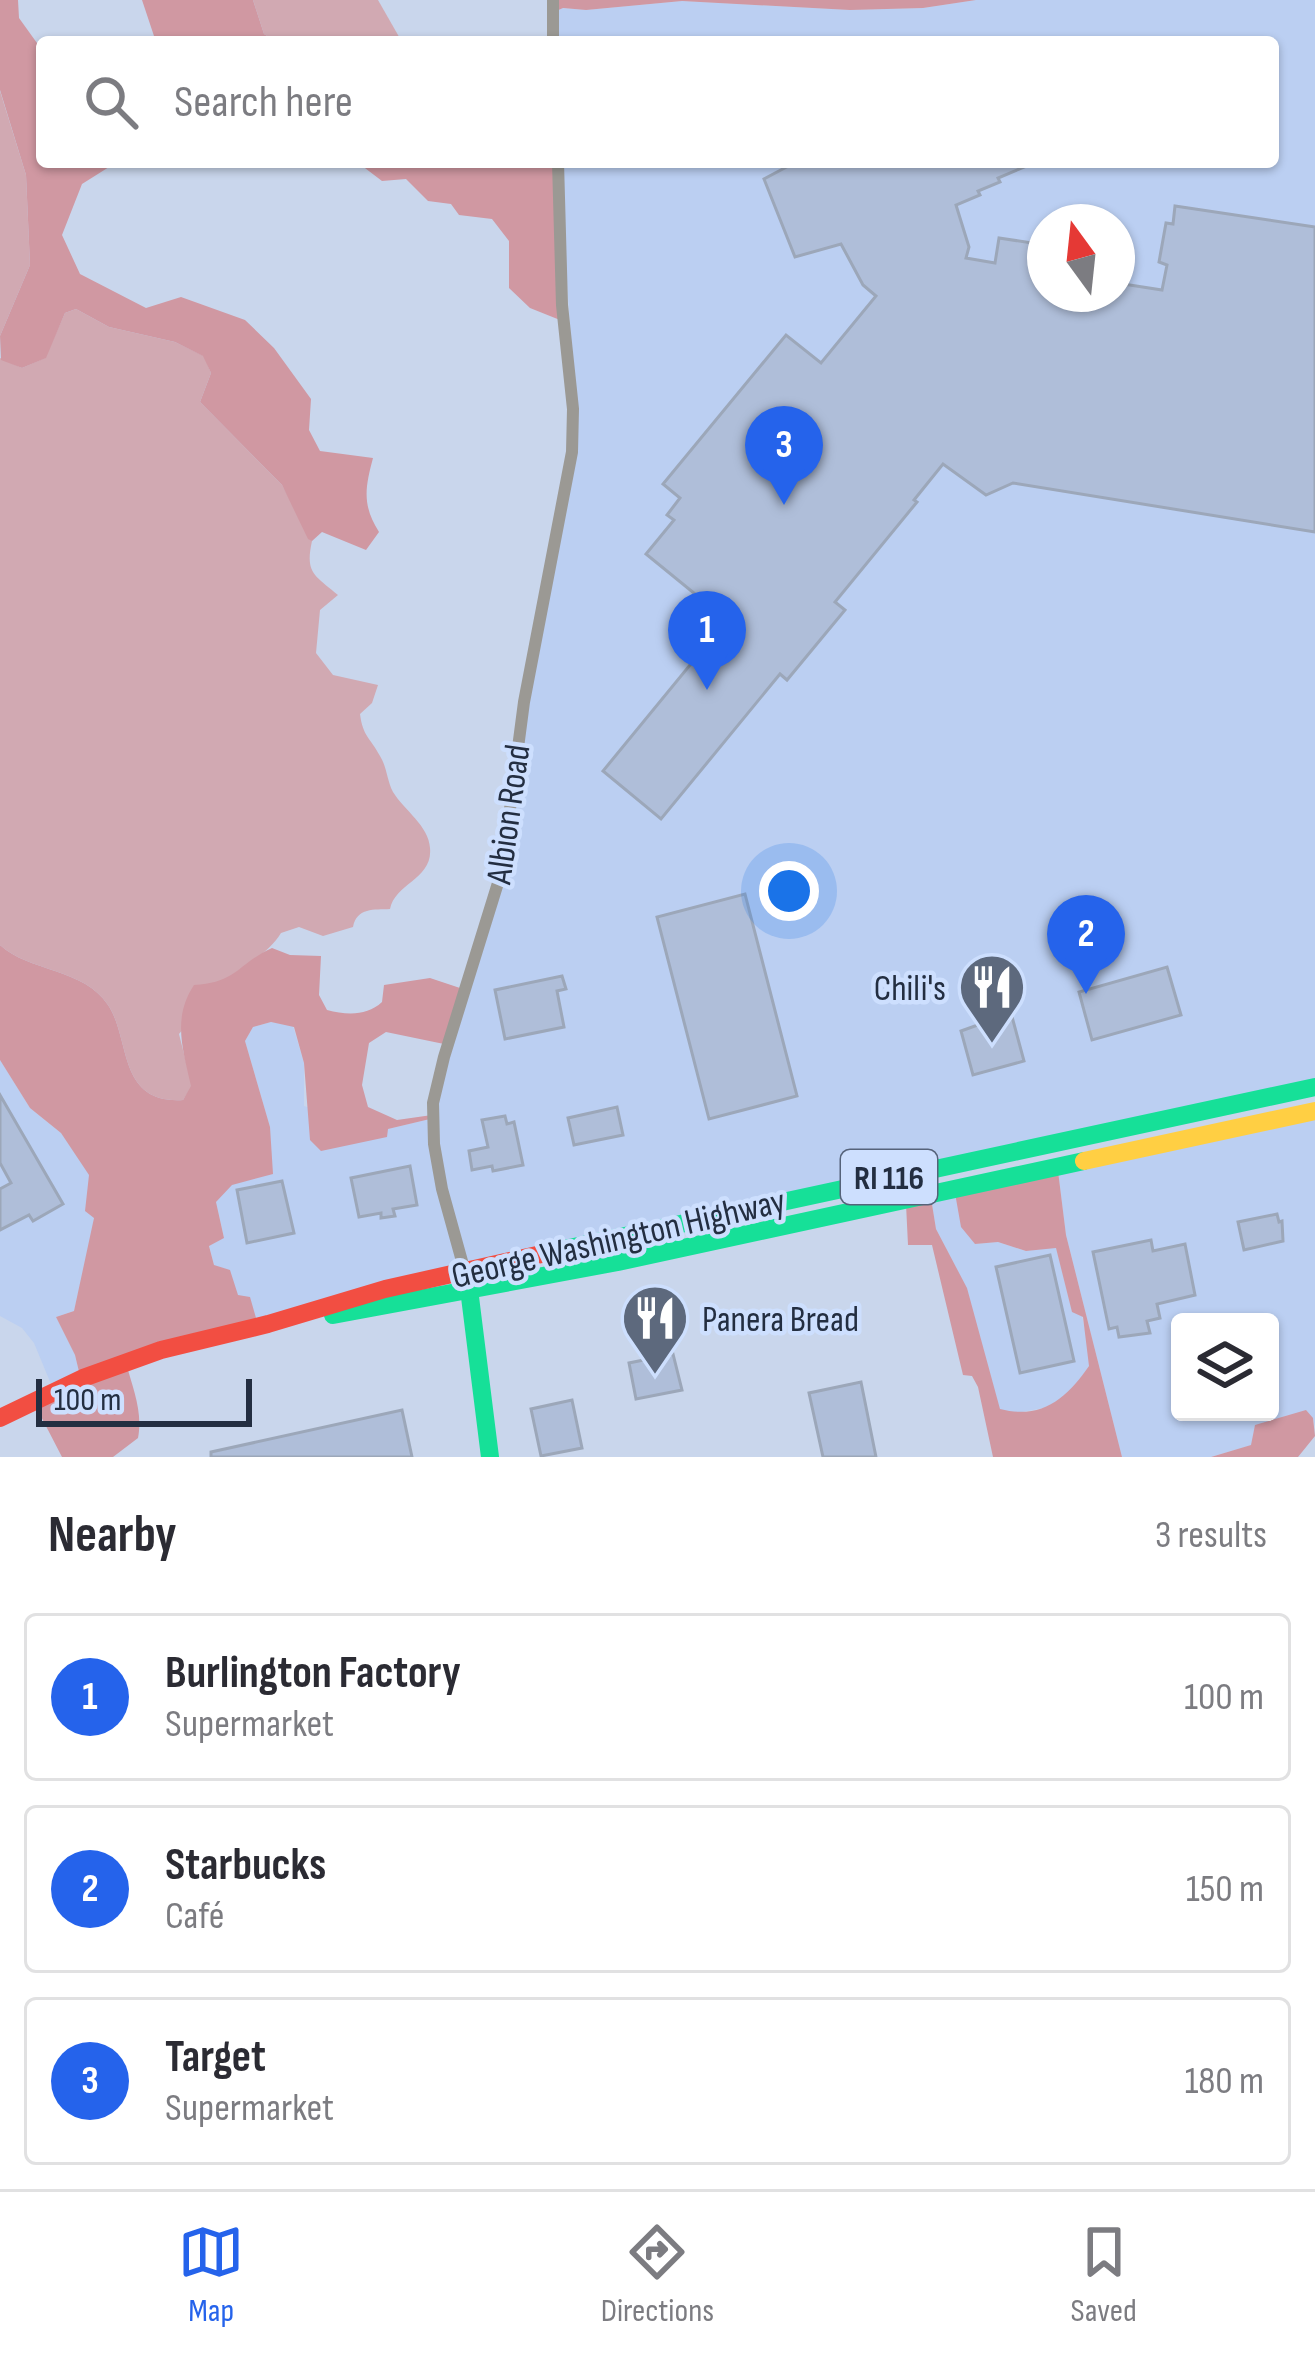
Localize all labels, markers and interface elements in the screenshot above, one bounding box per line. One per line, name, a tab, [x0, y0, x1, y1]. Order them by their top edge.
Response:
search box	[36, 36, 1279, 168]
icon: search	[78, 69, 144, 135]
text: Search here	[174, 75, 353, 130]
north arrow	[1027, 204, 1135, 312]
pin: 3	[745, 406, 823, 505]
pin: 1	[668, 591, 746, 690]
street label: Albion Road	[478, 742, 541, 888]
your location	[759, 861, 819, 921]
pin: 2	[1047, 895, 1125, 994]
restaurant icon: Chili's	[957, 952, 1027, 1046]
place label: Chili's	[874, 968, 946, 1011]
road number: RI 116	[841, 1150, 937, 1204]
street label: George Washington Highway	[448, 1180, 790, 1299]
restaurant icon: Panera Bread	[620, 1283, 690, 1377]
place label: Panera Bread	[702, 1299, 859, 1342]
map controls	[1171, 1313, 1279, 1421]
button: layers	[1171, 1313, 1279, 1421]
scale bar	[36, 1373, 252, 1426]
text: 100 m	[54, 1380, 121, 1420]
text: Nearby	[48, 1505, 177, 1566]
text: 3 results	[1155, 1512, 1267, 1559]
text: Burlington Factory	[165, 1646, 461, 1701]
text: 1	[82, 1674, 98, 1721]
text: 100 m	[1184, 1674, 1264, 1721]
text: Supermarket	[165, 1701, 334, 1748]
text: Starbucks	[165, 1838, 326, 1893]
text: 2	[81, 1866, 99, 1913]
text: 150 m	[1186, 1866, 1264, 1913]
text: Café	[165, 1893, 224, 1940]
text: Target	[165, 2030, 266, 2085]
text: 3	[81, 2058, 99, 2105]
text: 180 m	[1185, 2058, 1264, 2105]
text: Supermarket	[165, 2085, 334, 2132]
tab: Map	[178, 2219, 244, 2331]
tab: Directions	[601, 2219, 714, 2331]
tab: Saved	[1071, 2219, 1137, 2331]

